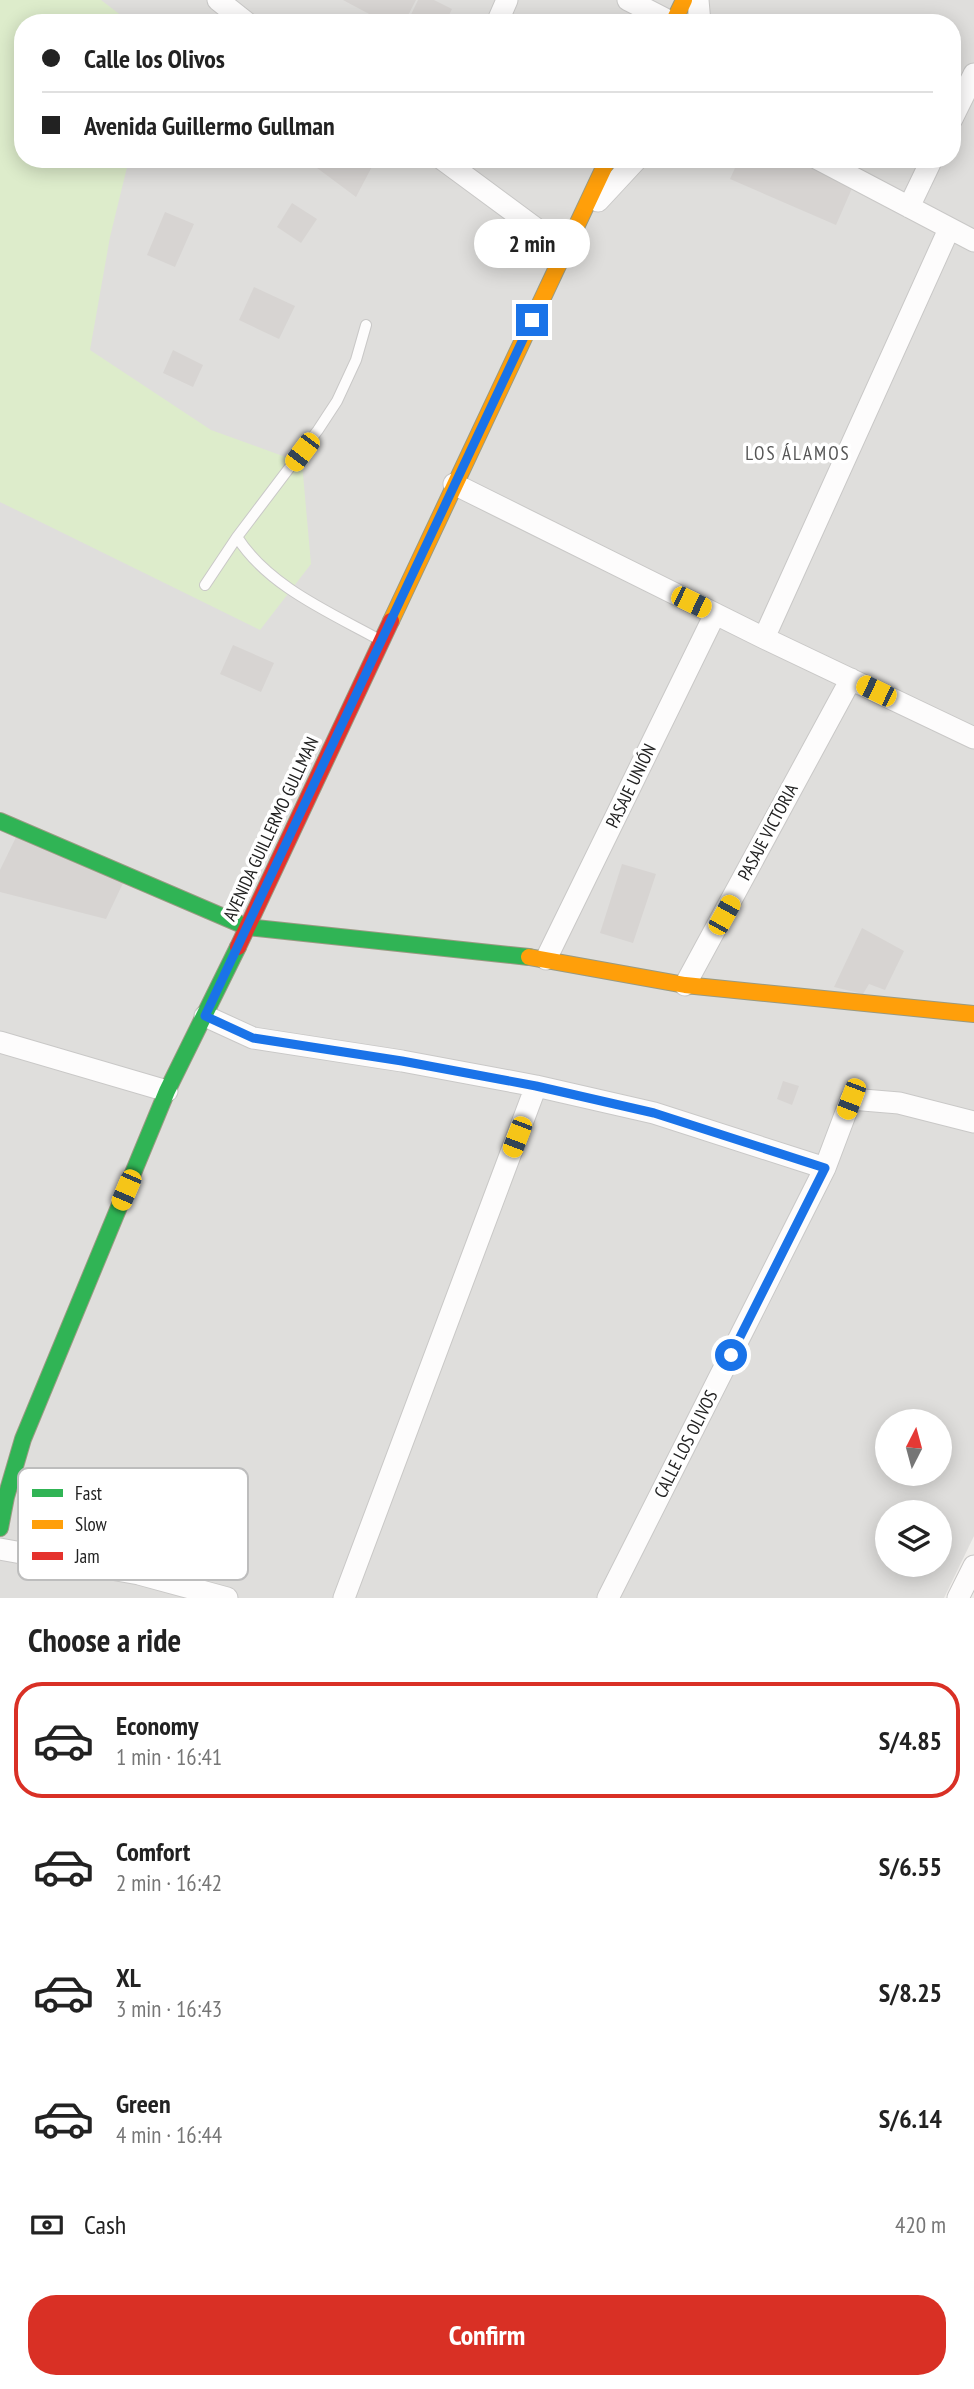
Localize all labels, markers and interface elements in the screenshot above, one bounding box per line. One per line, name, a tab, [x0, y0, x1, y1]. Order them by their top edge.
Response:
text: Calle los Olivos	[84, 42, 225, 75]
text: Avenida Guillermo Gullman	[84, 109, 335, 142]
callout: 2 min	[474, 218, 590, 268]
text: 2 min	[509, 229, 555, 258]
route end	[516, 304, 548, 336]
car	[281, 429, 324, 475]
district label: LOS ÁLAMOS	[745, 441, 851, 465]
car	[668, 583, 715, 621]
car	[853, 672, 900, 710]
street label: AVENIDA GUILLERMO GULLMAN	[218, 733, 323, 924]
street label: PASAJE UNIÓN	[600, 740, 661, 832]
street label: PASAJE VICTORIA	[732, 779, 803, 884]
car	[705, 892, 744, 938]
car	[834, 1076, 869, 1122]
car	[500, 1114, 535, 1160]
car	[109, 1167, 144, 1213]
route start	[715, 1339, 747, 1371]
street label: CALLE LOS OLIVOS	[649, 1386, 723, 1501]
north arrow	[875, 1409, 952, 1486]
map controls	[875, 1409, 952, 1577]
legend	[18, 1468, 248, 1580]
text: Fast	[75, 1481, 103, 1505]
button: layers	[875, 1500, 952, 1577]
text: Slow	[75, 1512, 108, 1536]
text: Jam	[74, 1544, 100, 1568]
text: Choose a ride	[28, 1619, 181, 1661]
icon: car	[32, 1709, 95, 1772]
text: Economy	[116, 1709, 198, 1742]
text: S/4.85	[879, 1724, 942, 1757]
text: 1 min · 16:41	[116, 1742, 222, 1771]
icon: car	[32, 1835, 95, 1898]
text: Comfort	[116, 1835, 190, 1868]
text: S/6.55	[879, 1850, 942, 1883]
text: 2 min · 16:42	[116, 1868, 222, 1897]
icon: car	[32, 1961, 95, 2024]
text: XL	[116, 1961, 141, 1994]
text: S/8.25	[879, 1976, 942, 2009]
text: 3 min · 16:43	[116, 1994, 222, 2023]
icon: car	[32, 2087, 95, 2150]
text: Green	[116, 2087, 171, 2120]
text: S/6.14	[879, 2102, 942, 2135]
text: 4 min · 16:44	[116, 2120, 222, 2149]
icon: cash	[28, 2206, 66, 2244]
text: Cash	[84, 2208, 126, 2241]
text: 420 m	[895, 2210, 946, 2239]
button: Confirm	[28, 2295, 946, 2375]

